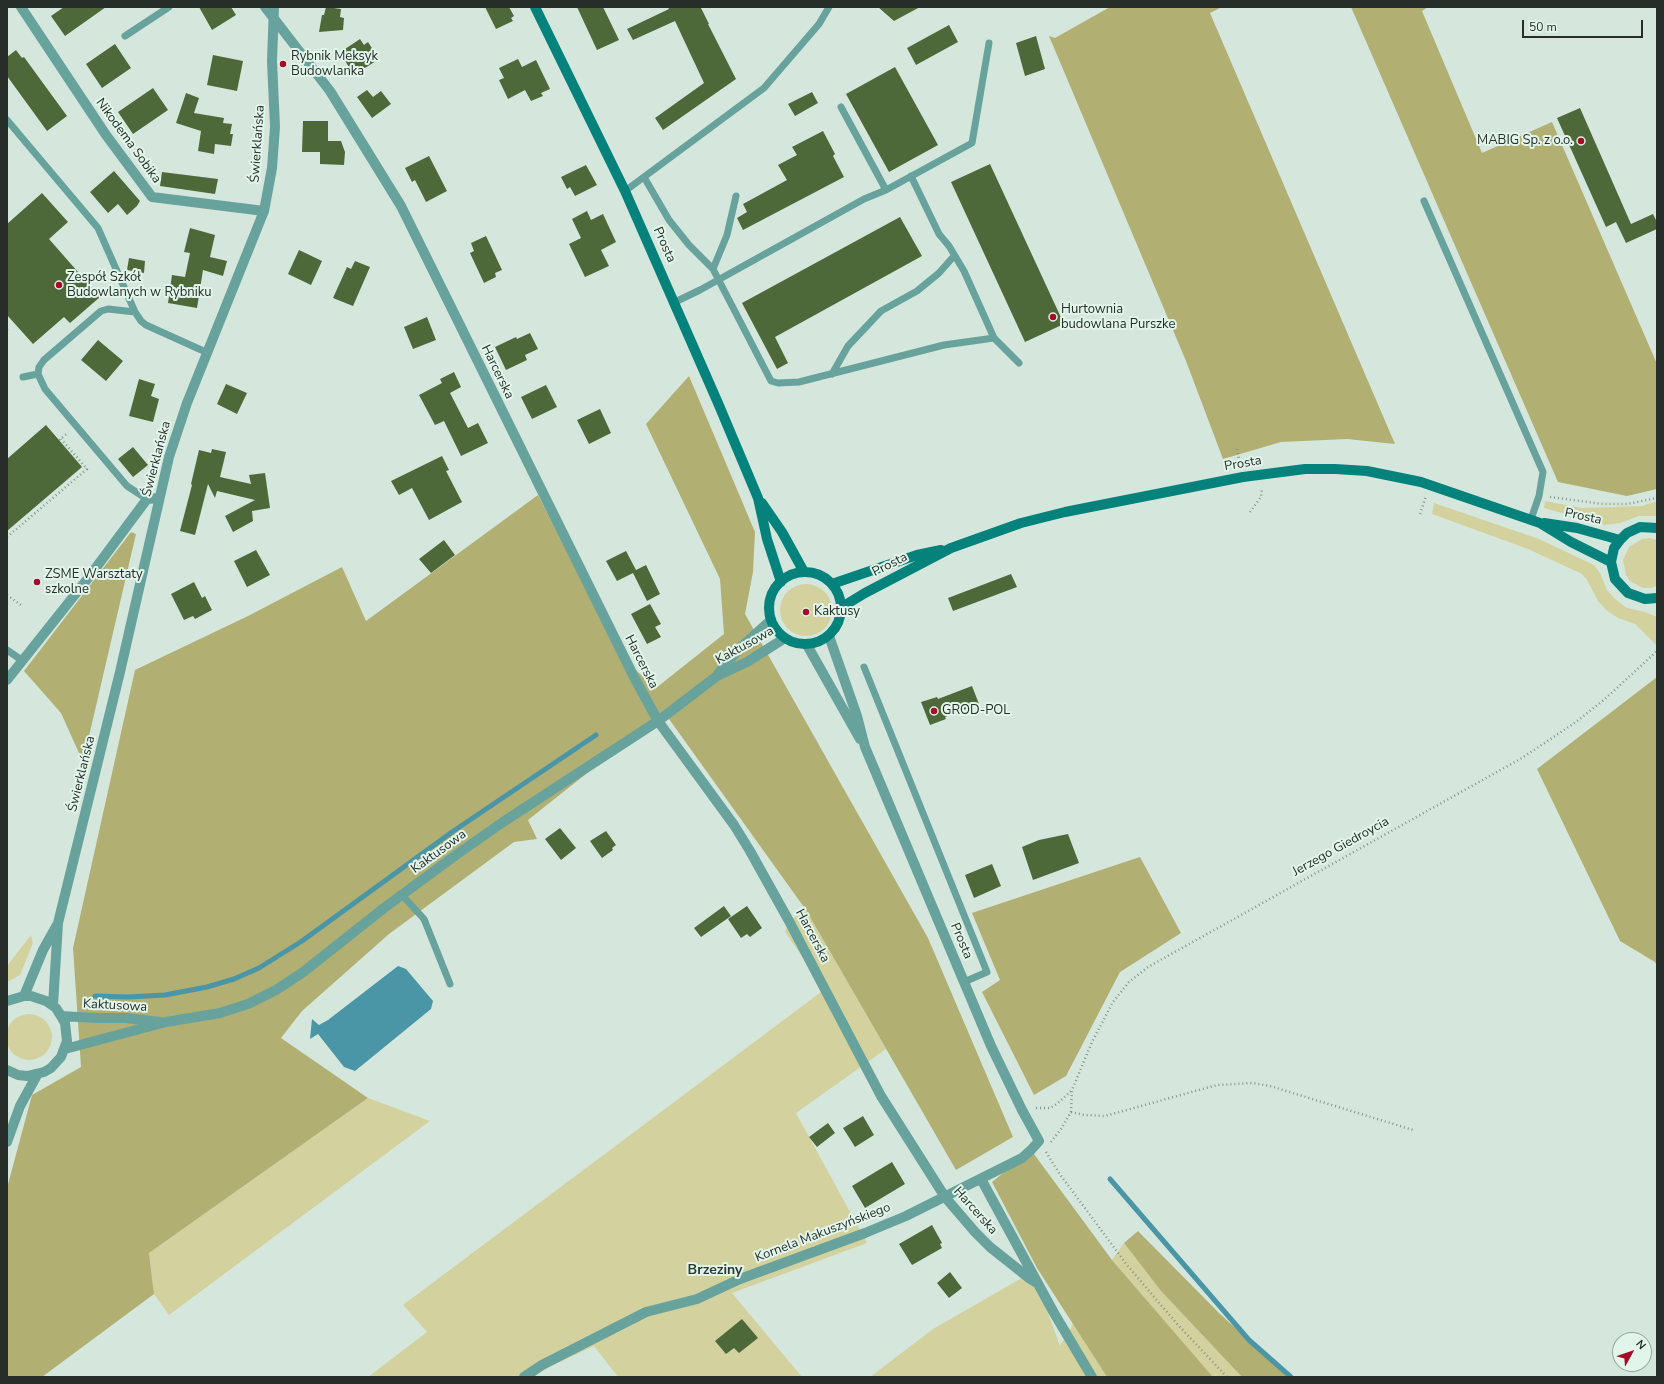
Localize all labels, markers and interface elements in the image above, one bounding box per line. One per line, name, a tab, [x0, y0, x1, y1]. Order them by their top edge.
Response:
scale bar	[1524, 12, 1645, 38]
text: 50 m	[1529, 19, 1557, 35]
place label: Rybnik Meksyk Budowlanka	[291, 49, 378, 80]
marker: Rybnik Meksyk Budowlanka	[278, 59, 288, 69]
street label: Nikodema Sobika	[92, 95, 164, 187]
street label: Świerklańska	[248, 105, 268, 183]
place label: MABIG Sp. z o.o.	[1477, 133, 1573, 149]
marker: MABIG Sp. z o.o.	[1576, 136, 1586, 146]
street label: Prosta	[649, 225, 679, 265]
place label: Zespół Szkół Budowlanych w Rybniku	[67, 270, 212, 301]
marker: Zespół Szkół Budowlanych w Rybniku	[54, 280, 64, 290]
place label: Hurtownia budowlana Purszke	[1061, 302, 1175, 333]
marker: Hurtownia budowlana Purszke	[1048, 312, 1058, 322]
street label: Harcerska	[477, 342, 517, 402]
street label: Świerklańska	[139, 419, 175, 499]
street label: Prosta	[1223, 453, 1263, 475]
street label: Prosta	[1563, 505, 1603, 529]
street label: Prosta	[870, 550, 910, 580]
place label: ZSME Warsztaty szkolne	[45, 567, 143, 598]
marker: ZSME Warsztaty szkolne	[32, 577, 42, 587]
place label: Kaktusy	[814, 604, 860, 620]
marker: Kaktusy	[801, 607, 811, 617]
street label: Kaktusowa	[713, 624, 777, 668]
street label: Harcerska	[621, 632, 661, 692]
place label: GROD-POL	[942, 703, 1010, 719]
marker: GROD-POL	[929, 706, 939, 716]
street label: Świerklańska	[65, 734, 99, 814]
street label: Jerzego Giedroycia	[1290, 814, 1392, 880]
street label: Kaktusowa	[408, 827, 470, 877]
street label: Harcerska	[791, 907, 833, 965]
street label: Prosta	[946, 921, 976, 961]
street label: Kaktusowa	[82, 997, 148, 1015]
street label: Harcerska	[950, 1184, 1000, 1238]
street label: Kornela Makuszyńskiego	[753, 1200, 893, 1266]
district label: Brzeziny	[688, 1263, 742, 1279]
north arrow	[1612, 1332, 1652, 1372]
text: N	[1632, 1337, 1649, 1353]

